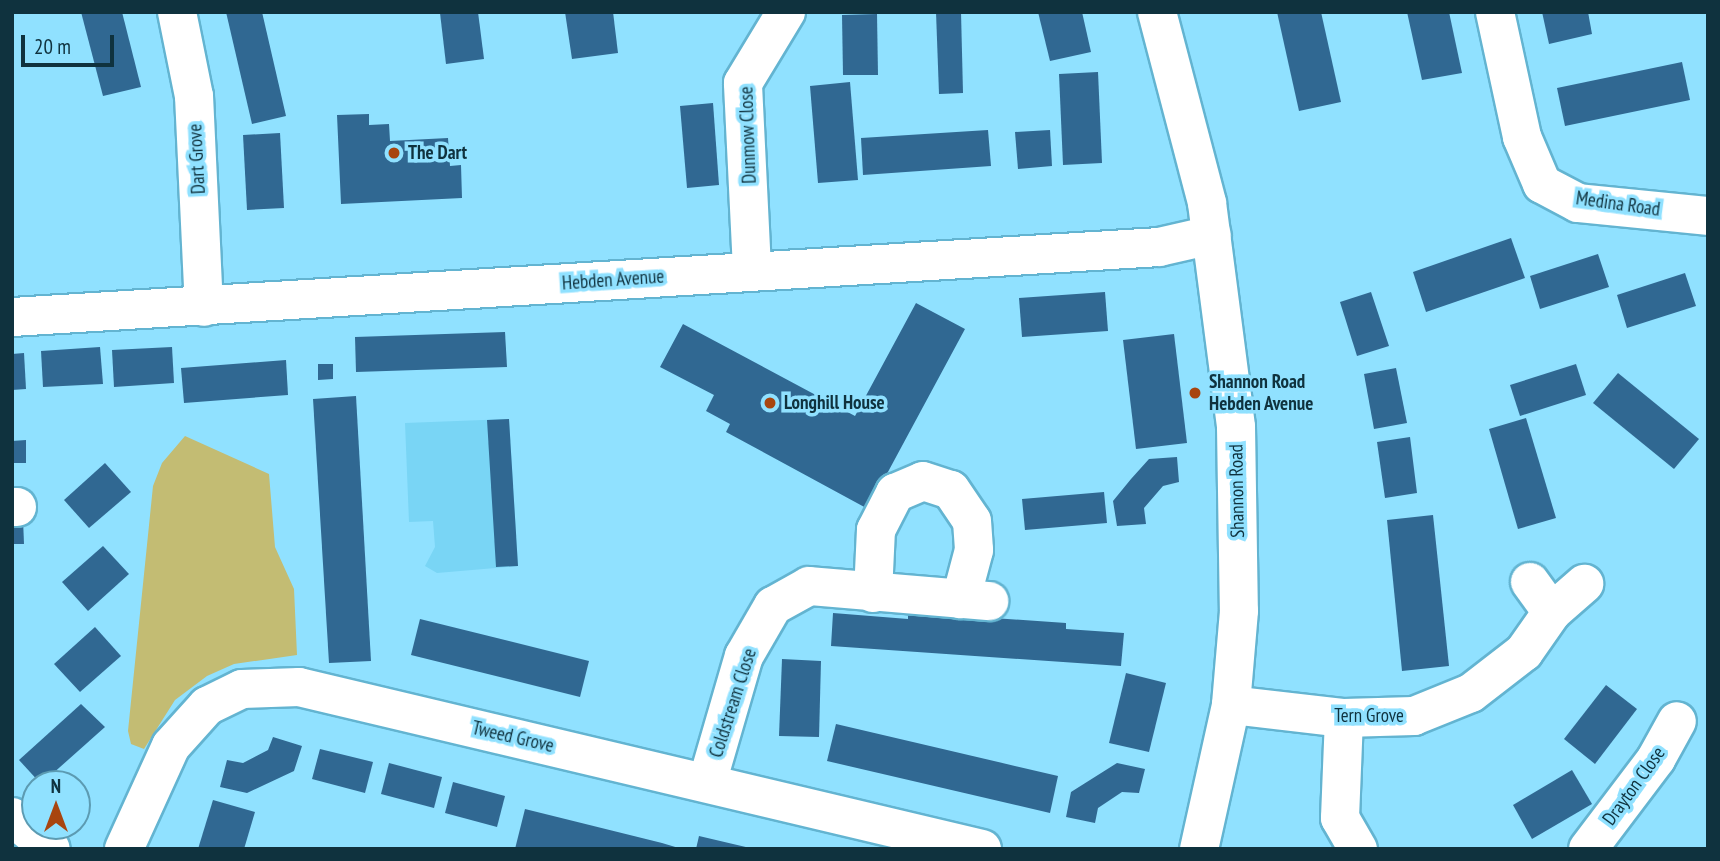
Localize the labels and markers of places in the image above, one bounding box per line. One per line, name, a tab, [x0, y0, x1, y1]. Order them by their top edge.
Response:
place label: The Dart	[408, 142, 467, 164]
marker: The Dart	[386, 145, 402, 161]
place label: Shannon Road Hebden Avenue	[1209, 371, 1314, 415]
marker: Shannon Road Hebden Avenue	[1187, 385, 1203, 401]
place label: Longhill House	[784, 392, 885, 414]
marker: Longhill House	[762, 395, 778, 411]

